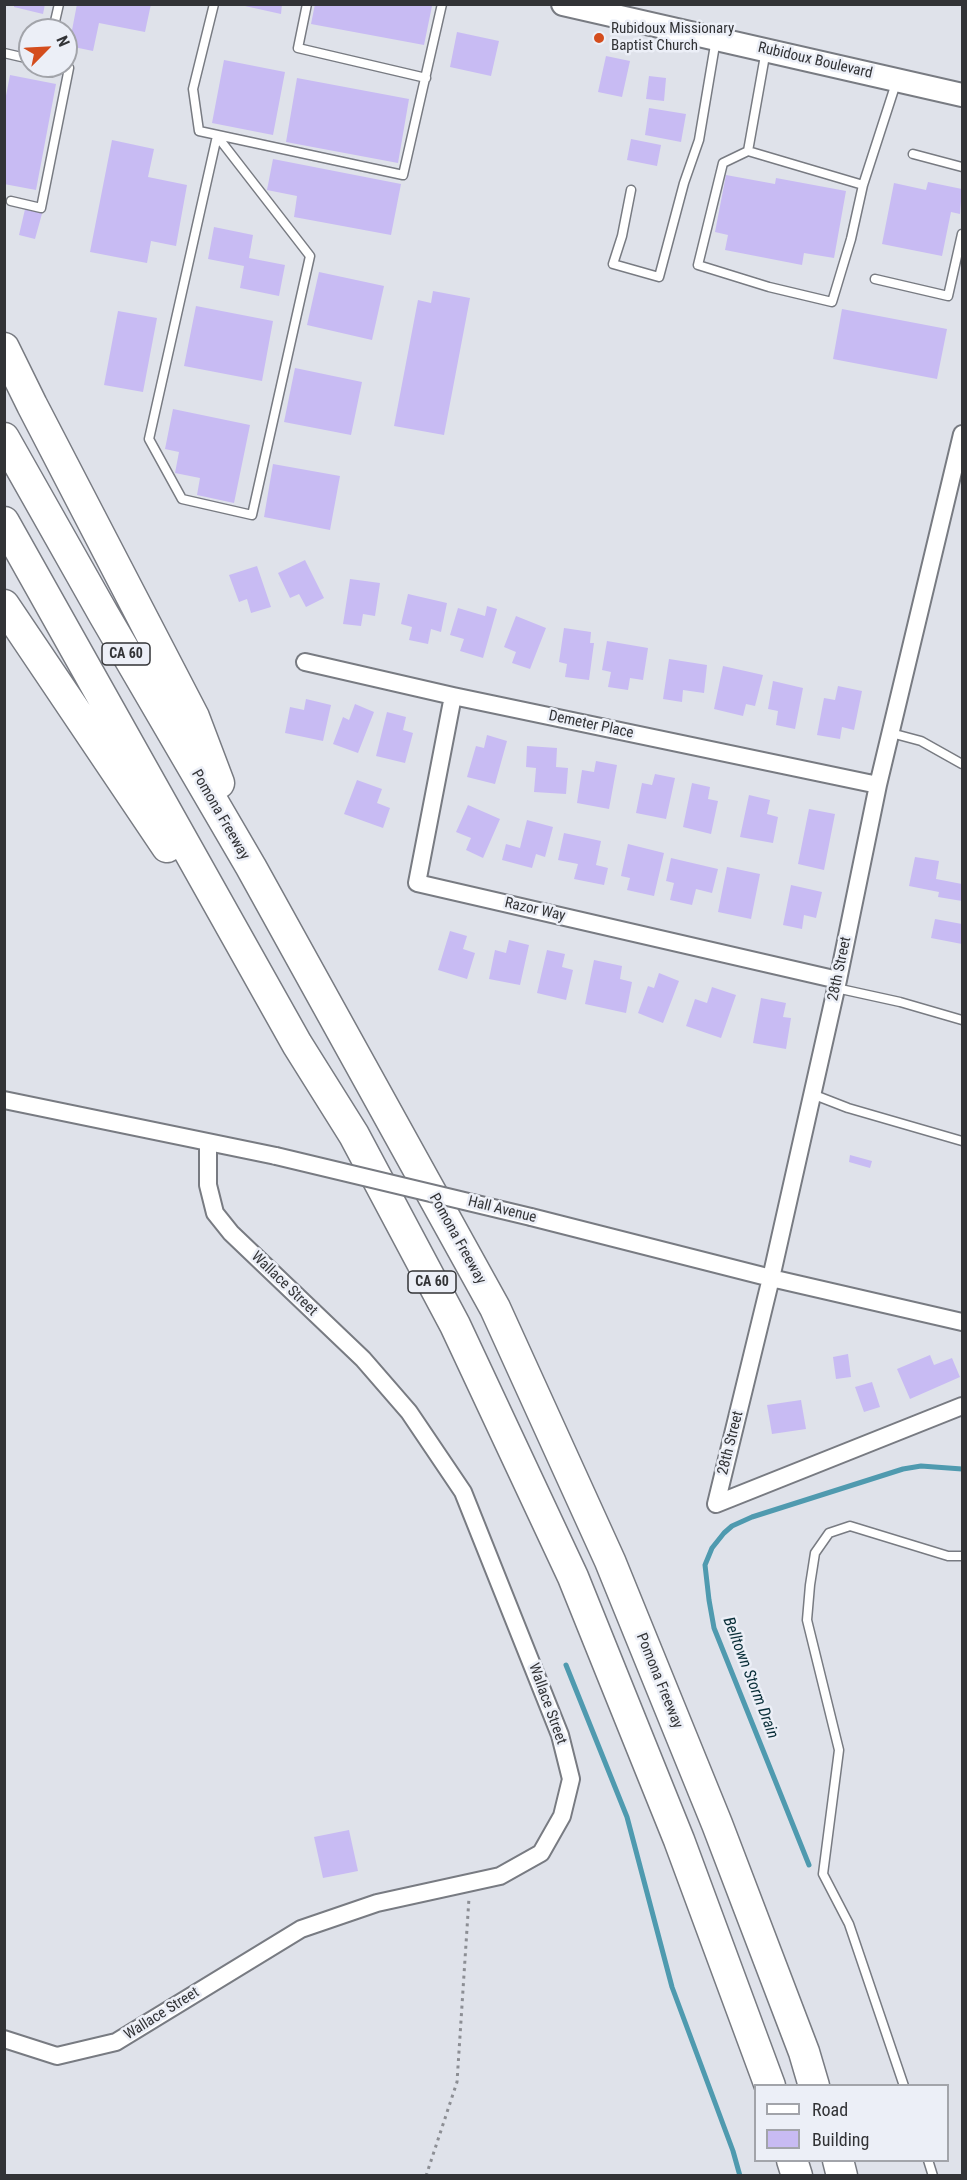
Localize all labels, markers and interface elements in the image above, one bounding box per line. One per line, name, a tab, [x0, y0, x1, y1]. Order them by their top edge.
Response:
north arrow	[18, 18, 78, 78]
place label: Rubidoux Missionary Baptist Church	[611, 20, 734, 55]
marker: Rubidoux Missionary Baptist Church	[592, 31, 606, 45]
text: N	[52, 33, 74, 50]
street label: Rubidoux Boulevard	[756, 39, 874, 83]
road number: CA 60	[102, 643, 150, 665]
street label: Demeter Place	[547, 707, 635, 743]
street label: Pomona Freeway	[187, 767, 253, 863]
street label: Razor Way	[503, 894, 567, 926]
street label: 28th Street	[824, 935, 856, 1003]
street label: Pomona Freeway	[425, 1190, 489, 1288]
street label: Hall Avenue	[466, 1193, 538, 1227]
street label: Wallace Street	[247, 1248, 321, 1320]
road number: CA 60	[408, 1271, 456, 1293]
street label: 28th Street	[714, 1409, 748, 1477]
water label: Belltown Storm Drain	[718, 1615, 782, 1741]
street label: Pomona Freeway	[632, 1631, 686, 1731]
street label: Wallace Street	[524, 1661, 570, 1747]
street label: Wallace Street	[121, 1984, 203, 2044]
legend	[754, 2084, 949, 2162]
text: Road	[812, 2099, 848, 2120]
text: Building	[812, 2129, 869, 2150]

